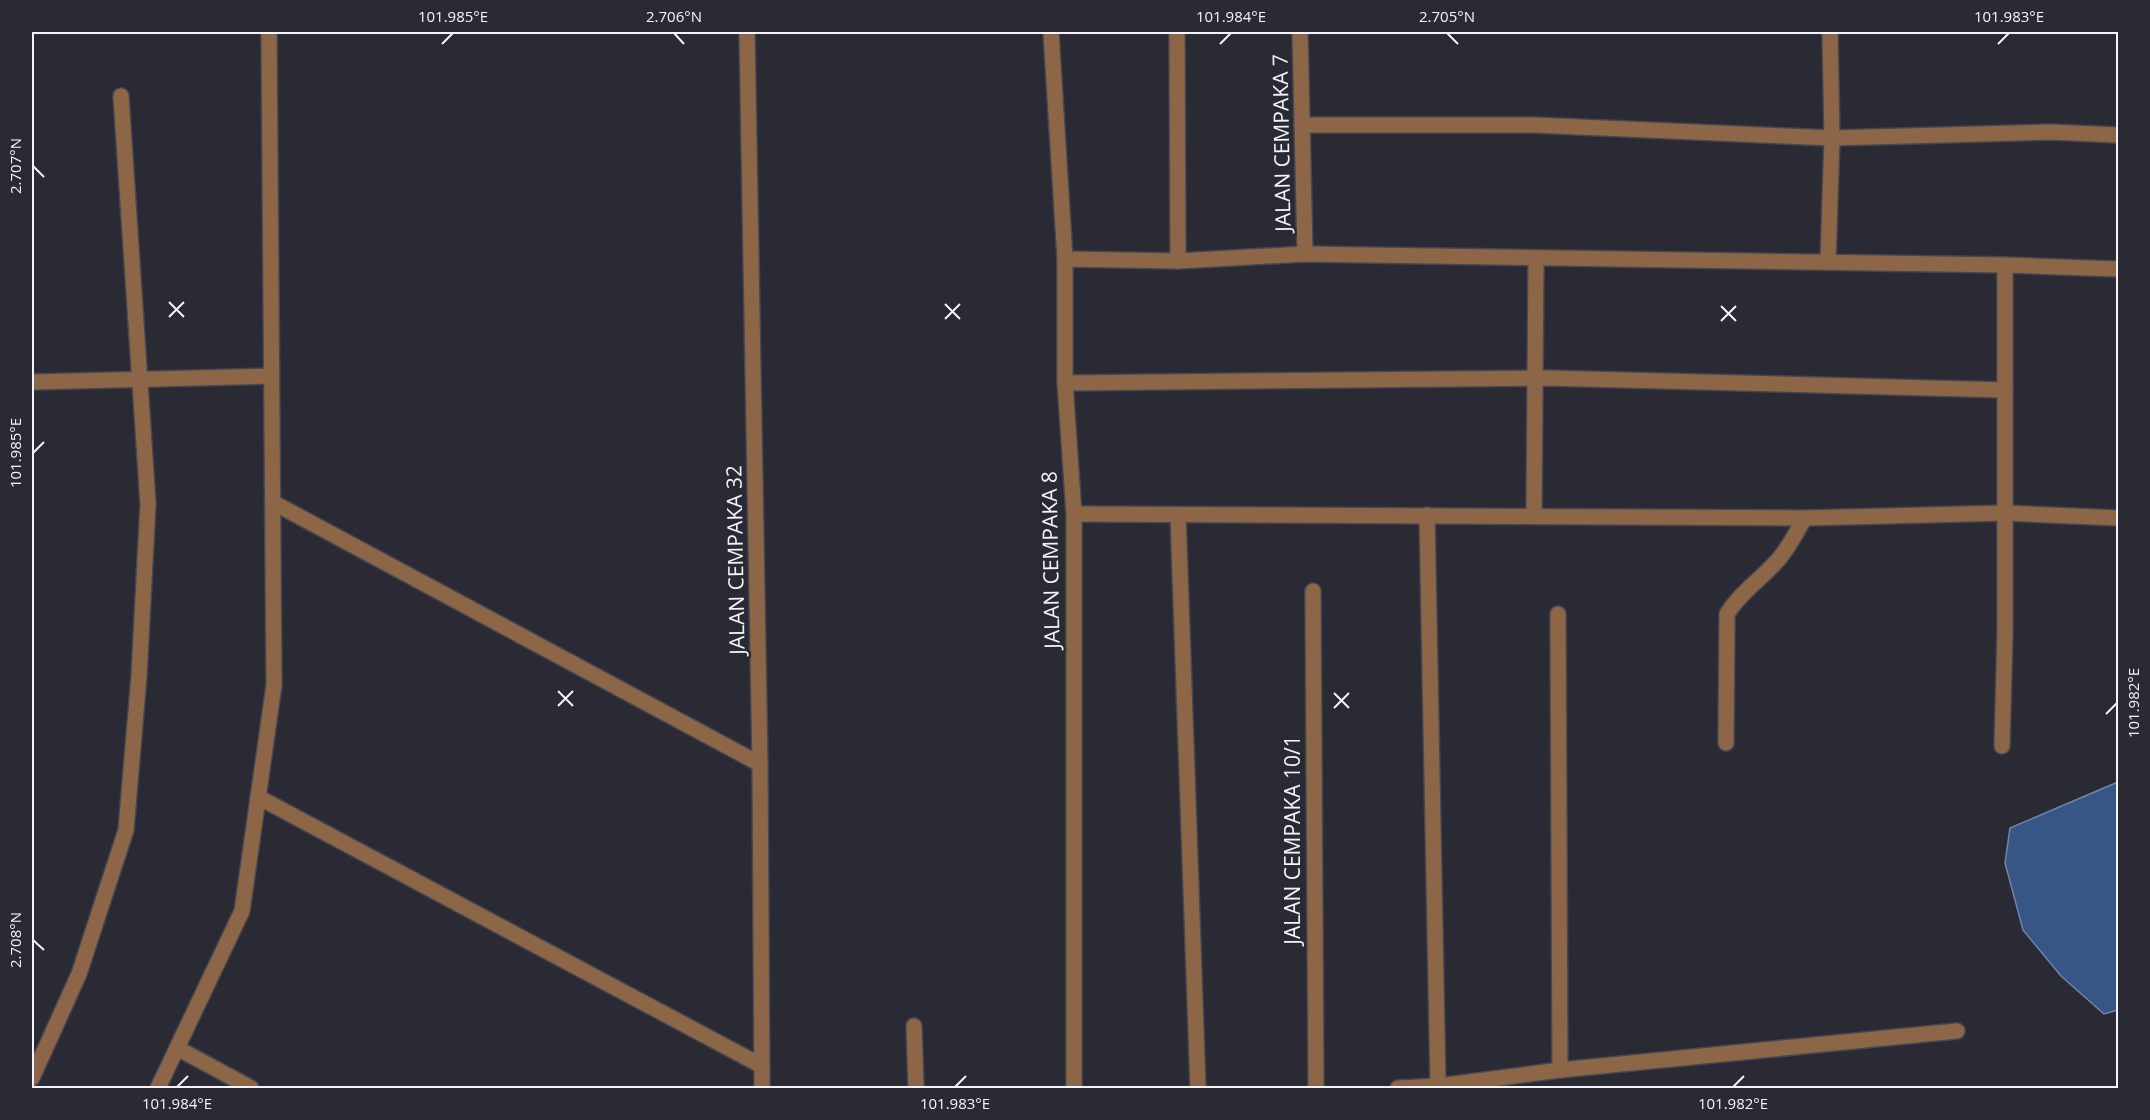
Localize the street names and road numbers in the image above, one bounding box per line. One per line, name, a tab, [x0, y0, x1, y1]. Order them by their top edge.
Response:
street label: JALAN CEMPAKA 7	[1265, 54, 1297, 234]
street label: JALAN CEMPAKA 32	[719, 465, 751, 657]
street label: JALAN CEMPAKA 8	[1034, 471, 1066, 651]
street label: JALAN CEMPAKA 10/1	[1278, 735, 1306, 947]

